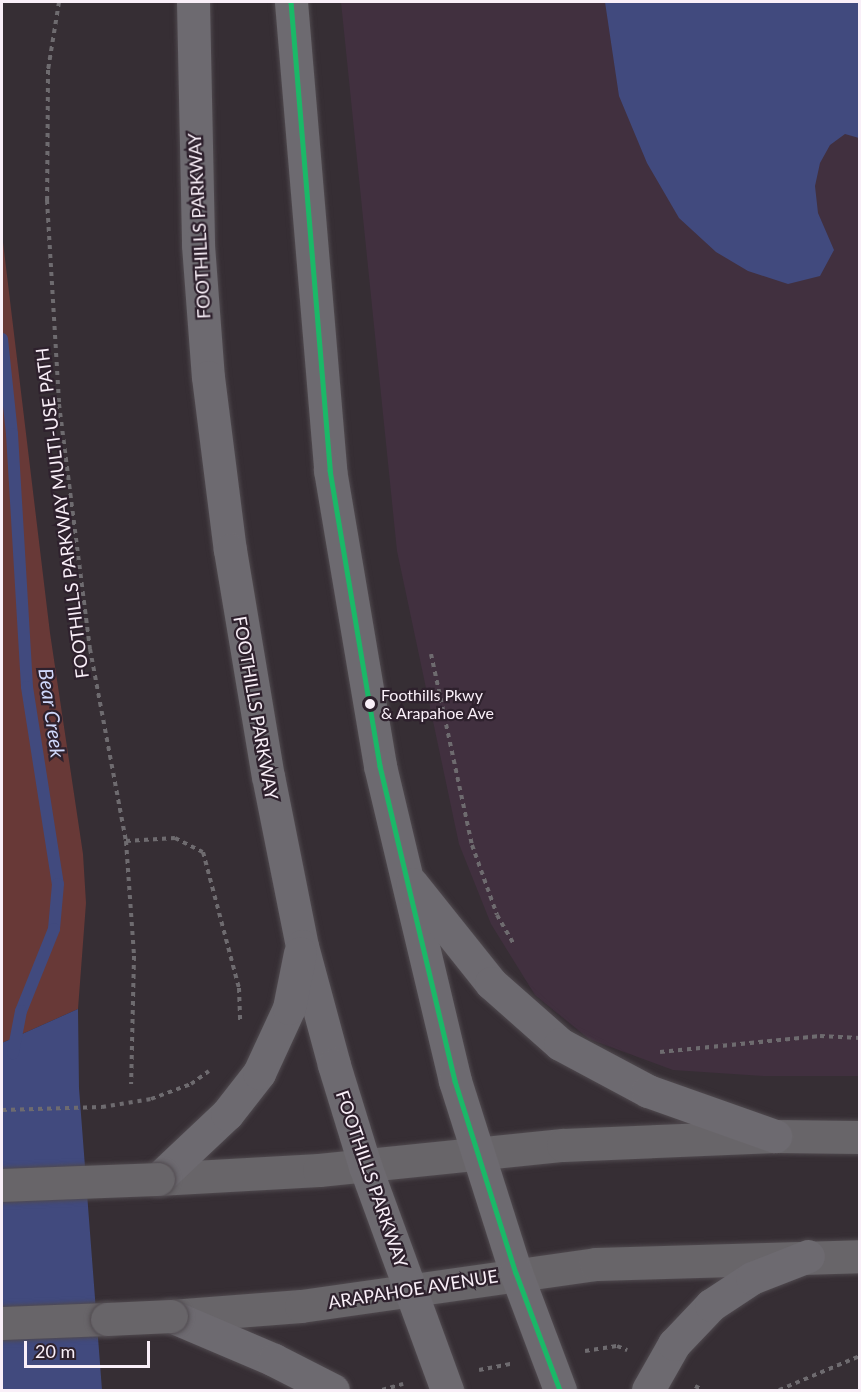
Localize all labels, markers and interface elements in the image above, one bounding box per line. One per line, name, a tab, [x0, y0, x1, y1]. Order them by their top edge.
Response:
street label: FOOTHILLS PARKWAY	[183, 133, 215, 319]
street label: FOOTHILLS PARKWAY MULTI-USE PATH	[31, 346, 93, 680]
street label: FOOTHILLS PARKWAY	[229, 615, 283, 801]
water label: Bear Creek	[34, 666, 70, 760]
place label: Foothills Pkwy & Arapahoe Ave	[381, 685, 495, 723]
marker: Foothills Pkwy & Arapahoe Ave	[364, 698, 376, 710]
street label: FOOTHILLS PARKWAY	[332, 1088, 412, 1270]
street label: ARAPAHOE AVENUE	[326, 1265, 500, 1313]
scale bar	[27, 1329, 153, 1367]
text: 20 m	[35, 1340, 75, 1362]

